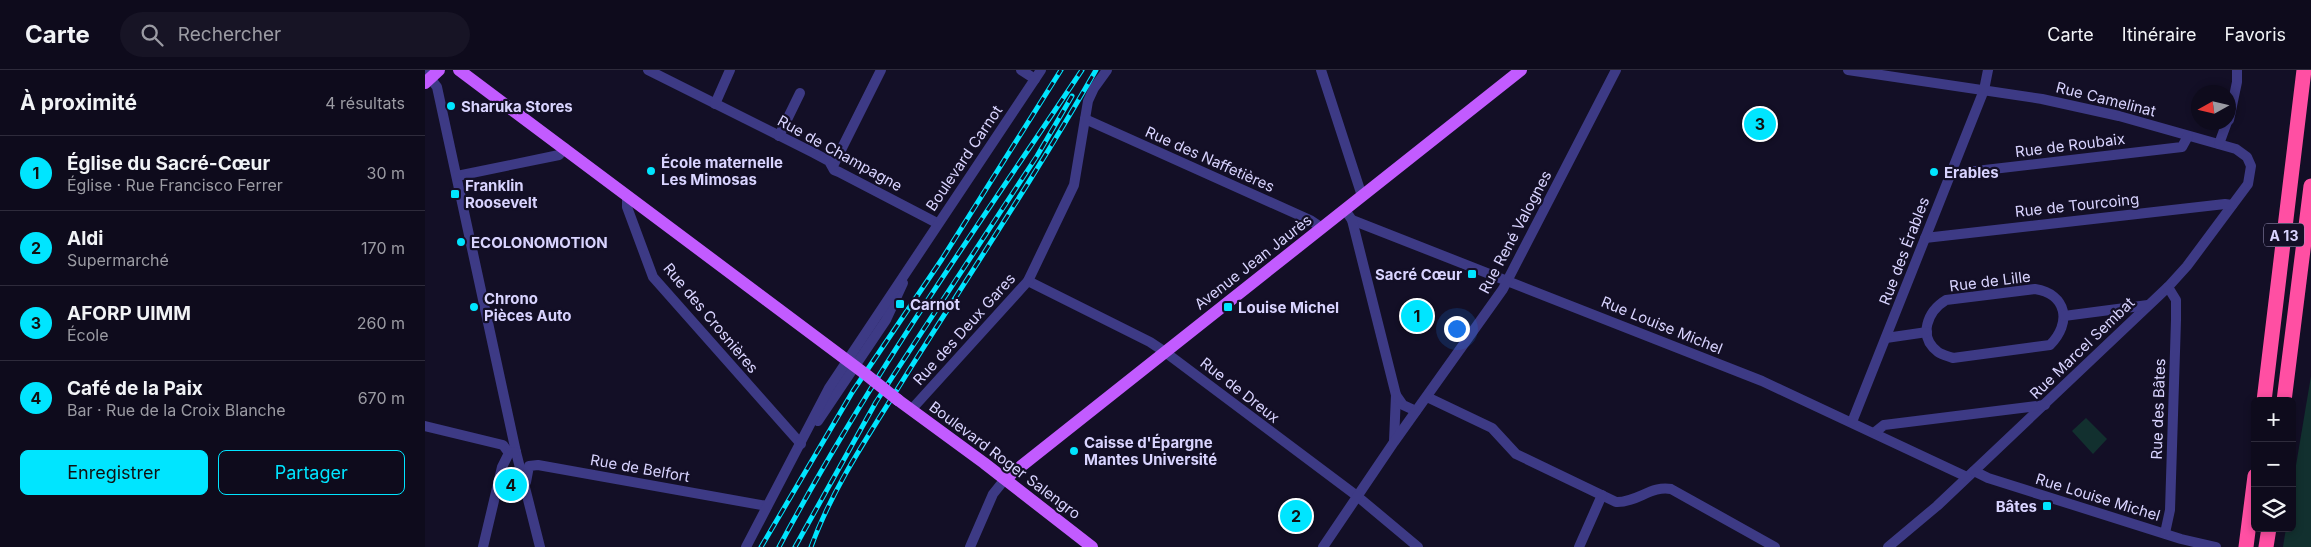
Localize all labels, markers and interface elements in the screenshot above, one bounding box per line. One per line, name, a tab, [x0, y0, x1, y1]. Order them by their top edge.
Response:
search box	[120, 12, 470, 57]
text: Carte	[25, 20, 90, 49]
icon: search	[138, 21, 166, 49]
text: Rechercher	[178, 23, 281, 46]
text: Carte	[2047, 24, 2094, 45]
text: Itinéraire	[2122, 24, 2196, 45]
text: Favoris	[2224, 24, 2286, 45]
street label: Rue Camelinat	[2054, 77, 2158, 121]
north arrow	[2191, 85, 2236, 130]
text: À proximité	[20, 90, 137, 115]
text: 4 résultats	[325, 93, 405, 113]
place label: Sharuka Stores	[461, 97, 573, 116]
marker: Sharuka Stores	[445, 100, 457, 112]
street label: Boulevard Carnot	[922, 101, 1006, 214]
pin: 3	[1744, 105, 1776, 143]
street label: Rue de Champagne	[774, 111, 906, 195]
street label: Rue des Naffetières	[1142, 122, 1278, 196]
street label: Rue de Roubaix	[2014, 129, 2126, 161]
text: Église du Sacré-Cœur	[67, 152, 270, 175]
place label: École maternelle Les Mimosas	[661, 153, 783, 189]
text: 1	[33, 163, 39, 183]
text: 30 m	[367, 163, 405, 183]
place label: Erables	[1944, 163, 1999, 182]
marker: École maternelle Les Mimosas	[645, 165, 657, 177]
marker: Erables	[1928, 166, 1940, 178]
street label: Rue René Valognes	[1474, 167, 1556, 297]
text: Église · Rue Francisco Ferrer	[67, 175, 283, 195]
place label: Franklin Roosevelt	[465, 176, 538, 212]
marker: Franklin Roosevelt	[449, 188, 461, 200]
street label: Rue de Tourcoing	[2014, 189, 2140, 221]
street label: Rue des Érables	[1875, 194, 1933, 308]
street label: Avenue Jean Jaurès	[1190, 210, 1316, 314]
road number: A 13	[2264, 224, 2304, 246]
text: Aldi	[67, 227, 103, 250]
place label: ECOLONOMOTION	[471, 233, 608, 252]
marker: ECOLONOMOTION	[455, 236, 467, 248]
text: 2	[31, 238, 41, 258]
text: 170 m	[361, 238, 405, 258]
text: Supermarché	[67, 250, 169, 270]
street label: Rue des Crosnières	[659, 259, 763, 377]
place label: Sacré Cœur	[1375, 265, 1462, 284]
street label: Rue de Lille	[1948, 267, 2032, 295]
marker: Sacré Cœur	[1466, 268, 1478, 280]
street label: Rue des Deux Gares	[909, 269, 1019, 389]
place label: Chrono Pièces Auto	[484, 289, 572, 325]
street label: Rue Louise Michel	[1598, 292, 1726, 358]
street label: Rue Marcel Sembat	[2026, 293, 2138, 403]
place label: Carnot	[910, 295, 961, 314]
pin: 1	[1401, 297, 1433, 335]
marker: Carnot	[894, 298, 906, 310]
place label: Louise Michel	[1238, 298, 1339, 317]
marker: Chrono Pièces Auto	[468, 301, 480, 313]
marker: Louise Michel	[1222, 301, 1234, 313]
text: AFORP UIMM	[67, 302, 191, 325]
text: 3	[31, 313, 41, 333]
text: 260 m	[357, 313, 405, 333]
your location	[1444, 316, 1470, 342]
text: École	[67, 325, 109, 345]
street label: Rue de Dreux	[1196, 353, 1284, 427]
street label: Rue des Bâtes	[2147, 358, 2169, 460]
text: Café de la Paix	[67, 377, 203, 400]
text: 4	[31, 388, 41, 408]
text: 670 m	[358, 388, 405, 408]
street label: Boulevard Roger Salengro	[926, 397, 1084, 523]
map controls	[2251, 397, 2296, 532]
button: +	[2251, 397, 2296, 442]
text: Bar · Rue de la Croix Blanche	[67, 400, 286, 420]
place label: Caisse d'Épargne Mantes Université	[1084, 433, 1217, 469]
button: −	[2251, 442, 2296, 487]
marker: Caisse d'Épargne Mantes Université	[1068, 445, 1080, 457]
button: Enregistrer	[20, 450, 208, 495]
button: Partager	[218, 450, 405, 495]
street label: Rue de Belfort	[589, 450, 691, 486]
pin: 4	[495, 466, 527, 504]
street label: Rue Louise Michel	[2033, 469, 2163, 525]
button: layers	[2251, 487, 2296, 532]
pin: 2	[1280, 497, 1312, 535]
place label: Bâtes	[1996, 497, 2037, 516]
marker: Bâtes	[2041, 500, 2053, 512]

